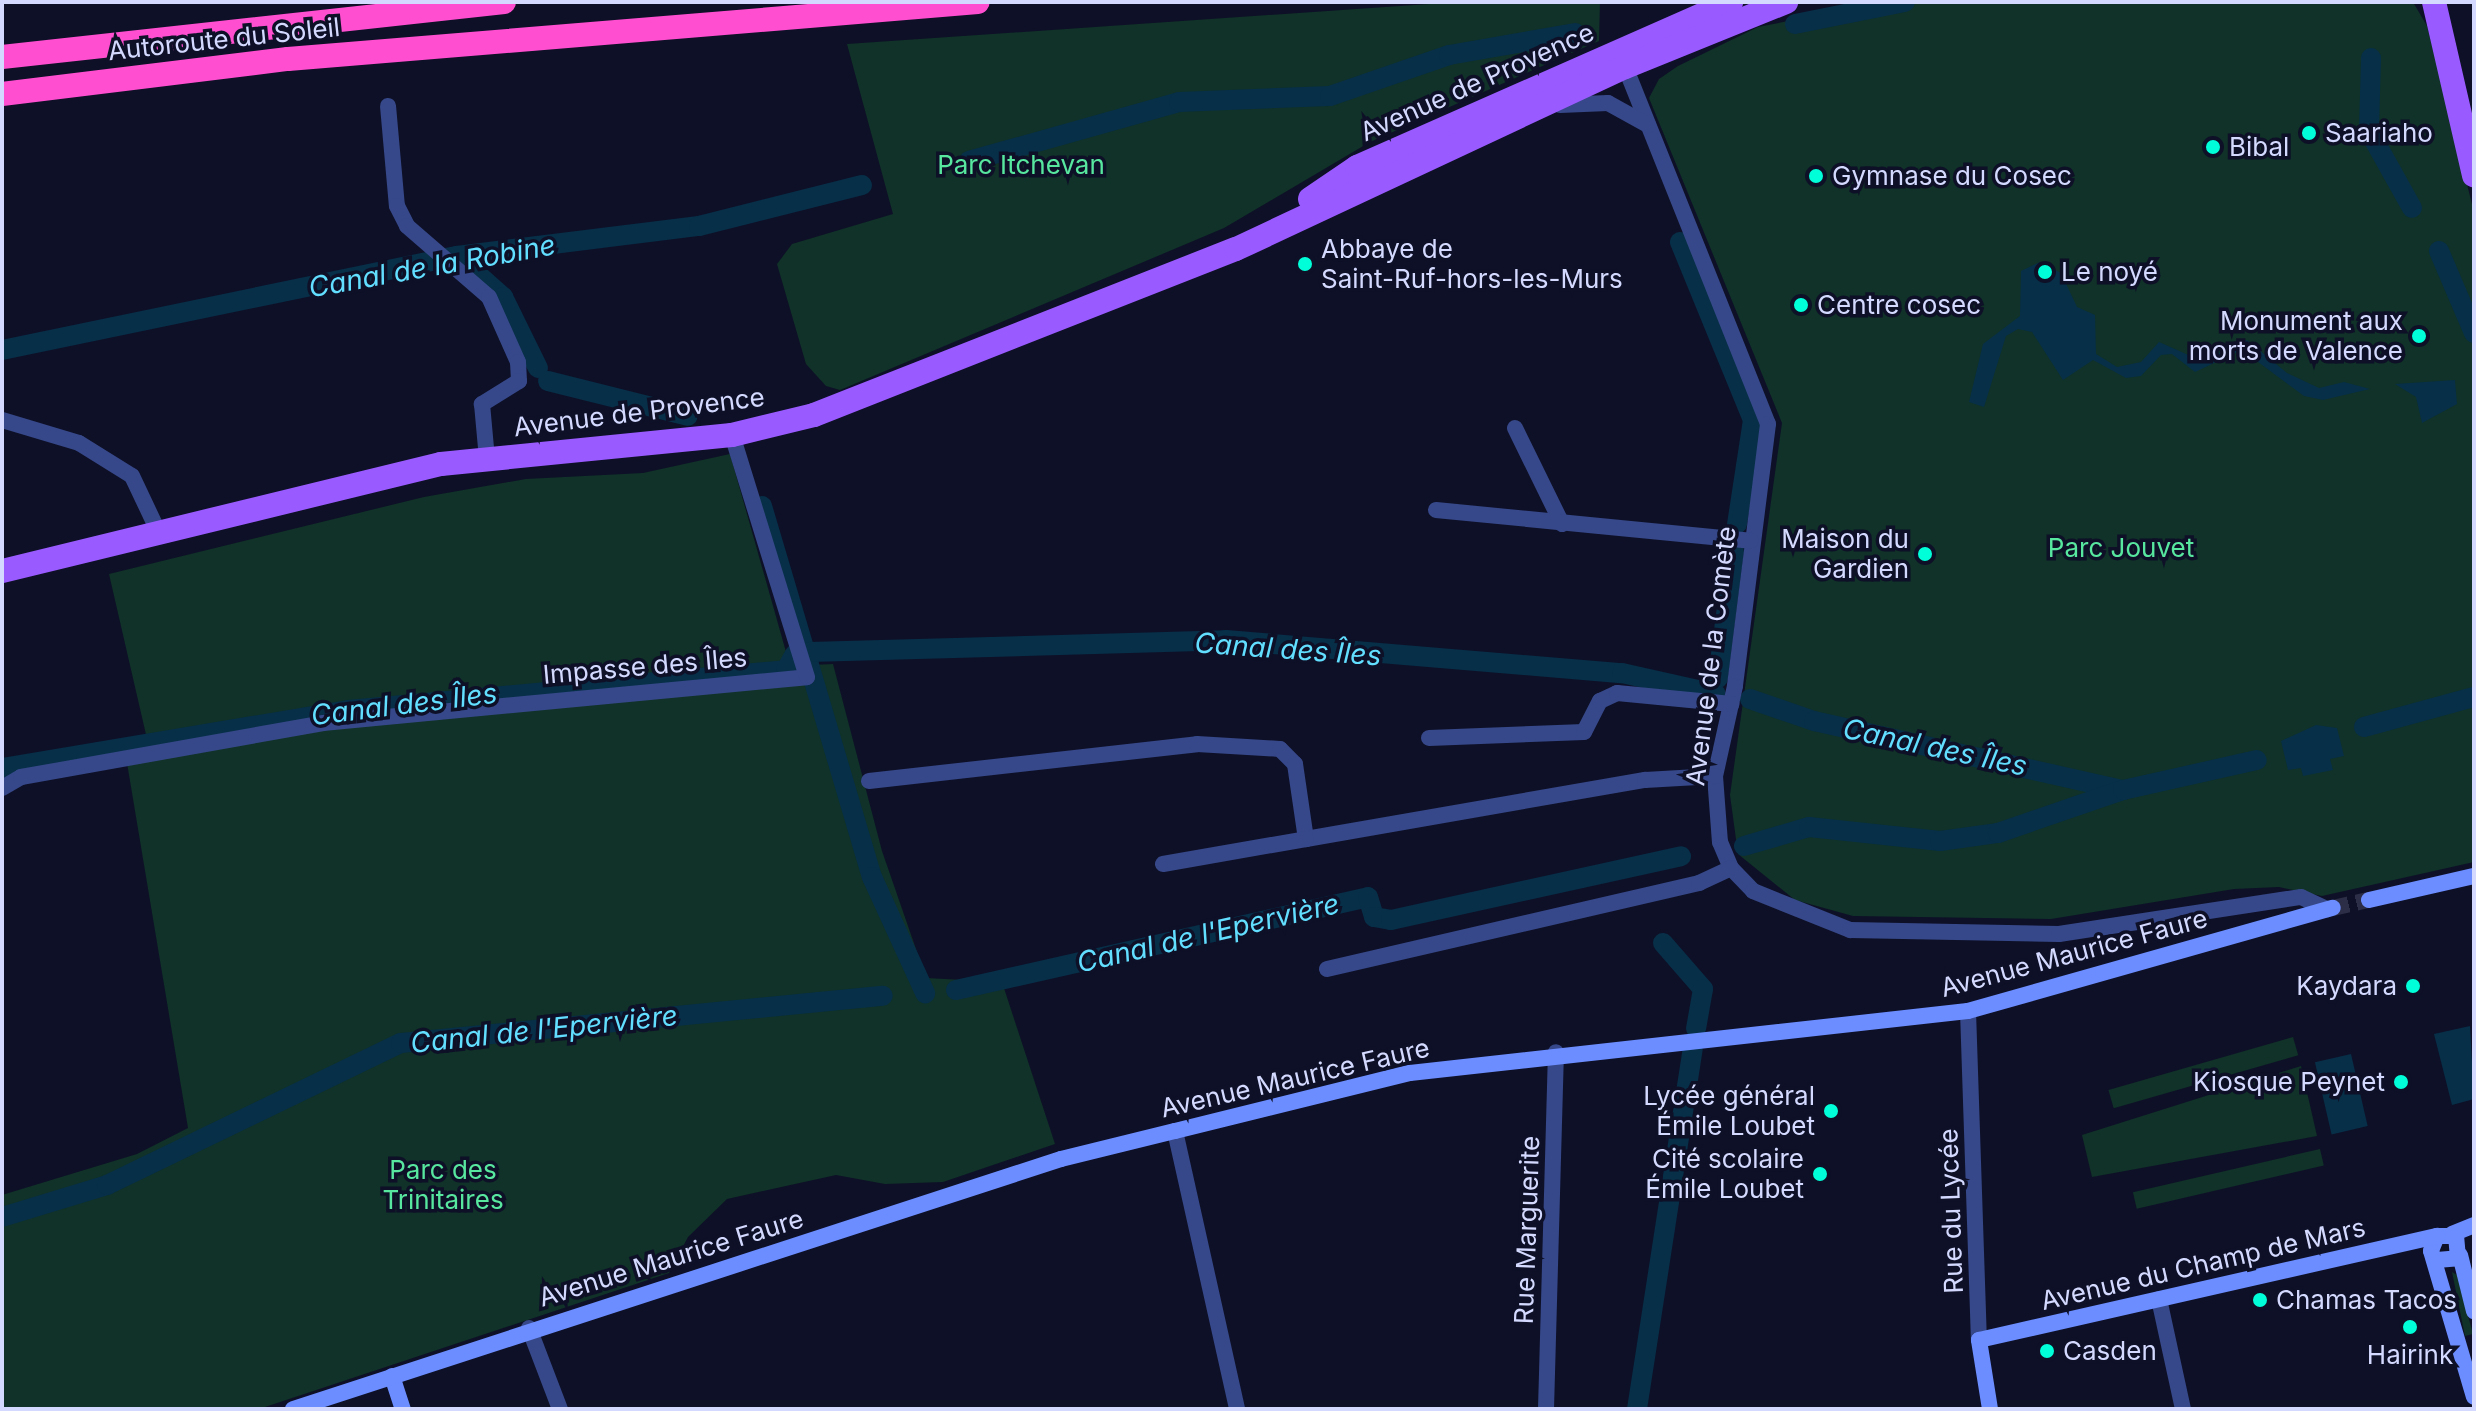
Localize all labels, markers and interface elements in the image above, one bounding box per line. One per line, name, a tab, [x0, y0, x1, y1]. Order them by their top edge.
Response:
street label: Autoroute du Soleil	[106, 11, 342, 67]
street label: Avenue de Provence	[1355, 16, 1599, 148]
place label: Saariaho	[2325, 117, 2433, 149]
marker: Saariaho	[2300, 124, 2318, 142]
place label: Bibal	[2229, 131, 2289, 163]
marker: Bibal	[2204, 138, 2222, 156]
park label: Parc Itchevan	[937, 149, 1105, 181]
place label: Gymnase du Cosec	[1832, 160, 2072, 192]
marker: Gymnase du Cosec	[1807, 167, 1825, 185]
water label: Canal de la Robine	[306, 228, 558, 304]
place label: Abbaye de Saint-Ruf-hors-les-Murs	[1321, 233, 1623, 294]
marker: Abbaye de Saint-Ruf-hors-les-Murs	[1296, 255, 1314, 273]
place label: Le noyé	[2061, 256, 2158, 288]
marker: Le noyé	[2036, 263, 2054, 281]
place label: Centre cosec	[1817, 289, 1981, 321]
marker: Centre cosec	[1792, 296, 1810, 314]
place label: Monument aux morts de Valence	[2189, 305, 2403, 366]
marker: Monument aux morts de Valence	[2410, 327, 2428, 345]
street label: Avenue de Provence	[512, 381, 766, 443]
place label: Maison du Gardien	[1781, 523, 1909, 584]
street label: Avenue de la Comète	[1680, 524, 1742, 788]
park label: Parc Jouvet	[2048, 532, 2194, 564]
marker: Maison du Gardien	[1916, 545, 1934, 563]
water label: Canal des Îles	[1193, 626, 1383, 672]
street label: Impasse des Îles	[542, 642, 748, 690]
water label: Canal des Îles	[309, 676, 499, 732]
water label: Canal des Îles	[1840, 711, 2030, 783]
water label: Canal de l'Epervière	[1073, 886, 1343, 980]
street label: Avenue Maurice Faure	[1937, 902, 2211, 1004]
place label: Kaydara	[2296, 970, 2397, 1002]
marker: Kaydara	[2404, 977, 2422, 995]
water label: Canal de l'Epervière	[409, 998, 679, 1060]
street label: Avenue Maurice Faure	[1157, 1032, 1433, 1124]
place label: Kiosque Peynet	[2193, 1066, 2385, 1098]
marker: Kiosque Peynet	[2392, 1073, 2410, 1091]
place label: Lycée général Émile Loubet	[1643, 1080, 1815, 1142]
marker: Lycée général Émile Loubet	[1822, 1102, 1840, 1120]
street label: Rue du Lycée	[1933, 1128, 1969, 1294]
street label: Rue Marguerite	[1508, 1135, 1546, 1325]
place label: Cité scolaire Émile Loubet	[1645, 1143, 1804, 1204]
park label: Parc des Trinitaires	[382, 1154, 504, 1216]
marker: Cité scolaire Émile Loubet	[1811, 1165, 1829, 1183]
street label: Avenue Maurice Faure	[535, 1203, 807, 1313]
street label: Avenue du Champ de Mars	[2038, 1211, 2368, 1317]
place label: Chamas Tacos	[2276, 1284, 2457, 1316]
marker: Chamas Tacos	[2251, 1291, 2269, 1309]
marker: Hairink	[2401, 1318, 2419, 1336]
place label: Casden	[2063, 1335, 2157, 1367]
place label: Hairink	[2367, 1339, 2453, 1371]
marker: Casden	[2038, 1342, 2056, 1360]

